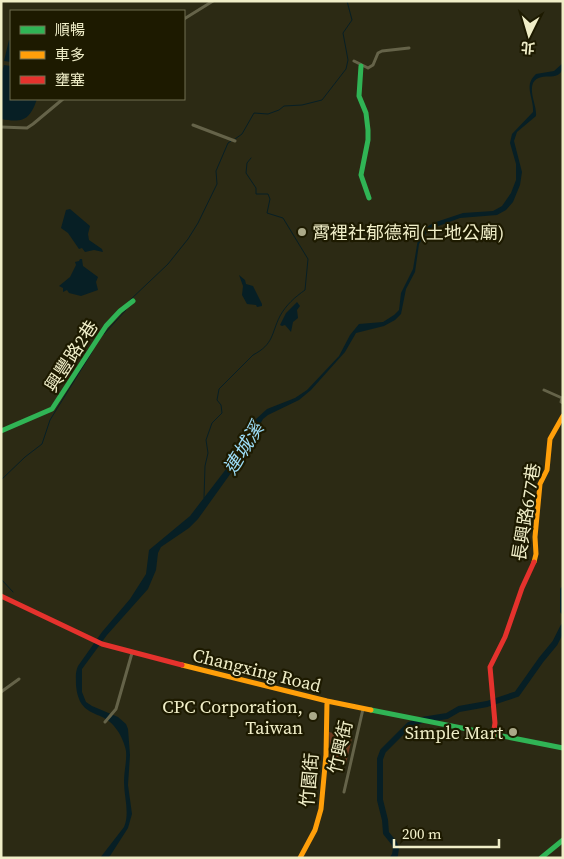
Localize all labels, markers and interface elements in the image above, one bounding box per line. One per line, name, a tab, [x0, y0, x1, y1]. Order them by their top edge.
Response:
legend	[10, 10, 185, 100]
north arrow	[504, 10, 554, 60]
text: 順暢	[55, 19, 85, 40]
text: 北	[520, 37, 536, 59]
text: 車多	[55, 44, 85, 65]
text: 壅塞	[55, 69, 85, 90]
place label: 霄裡社郁德祠(土地公廟)	[312, 220, 504, 245]
marker: 霄裡社郁德祠(土地公廟)	[296, 226, 308, 238]
street label: 興豐路2巷	[38, 315, 104, 397]
water label: 連城溪	[217, 414, 271, 479]
street label: 長興路677巷	[506, 461, 546, 563]
street label: Changxing Road	[190, 642, 324, 698]
place label: CPC Corporation, Taiwan	[162, 694, 303, 740]
marker: CPC Corporation, Taiwan	[307, 710, 319, 722]
street label: 竹興街	[322, 718, 358, 776]
place label: Simple Mart	[405, 720, 503, 745]
marker: Simple Mart	[507, 726, 519, 738]
street label: 竹園街	[294, 752, 324, 808]
scale bar	[394, 816, 499, 848]
text: 200 m	[402, 823, 442, 844]

